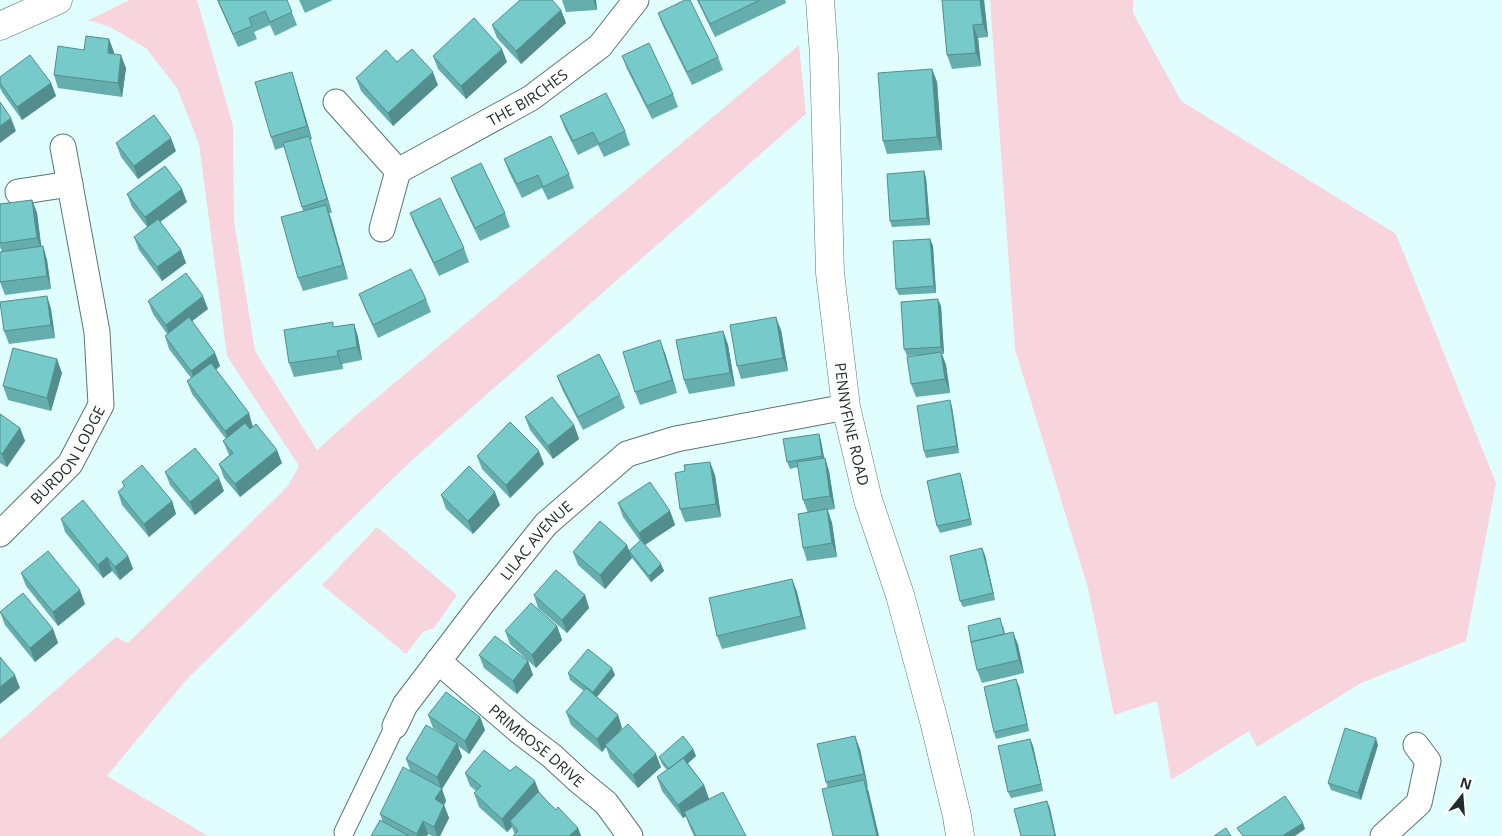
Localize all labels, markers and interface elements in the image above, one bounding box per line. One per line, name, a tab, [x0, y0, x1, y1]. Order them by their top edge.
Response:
street label: THE BIRCHES	[484, 64, 572, 130]
street label: PENNYFINE ROAD	[831, 361, 874, 488]
street label: BURDON LODGE	[26, 402, 109, 508]
street label: LILAC AVENUE	[495, 496, 576, 584]
street label: PRIMROSE DRIVE	[485, 700, 589, 791]
north arrow	[1437, 771, 1487, 821]
text: N	[1458, 772, 1474, 794]

